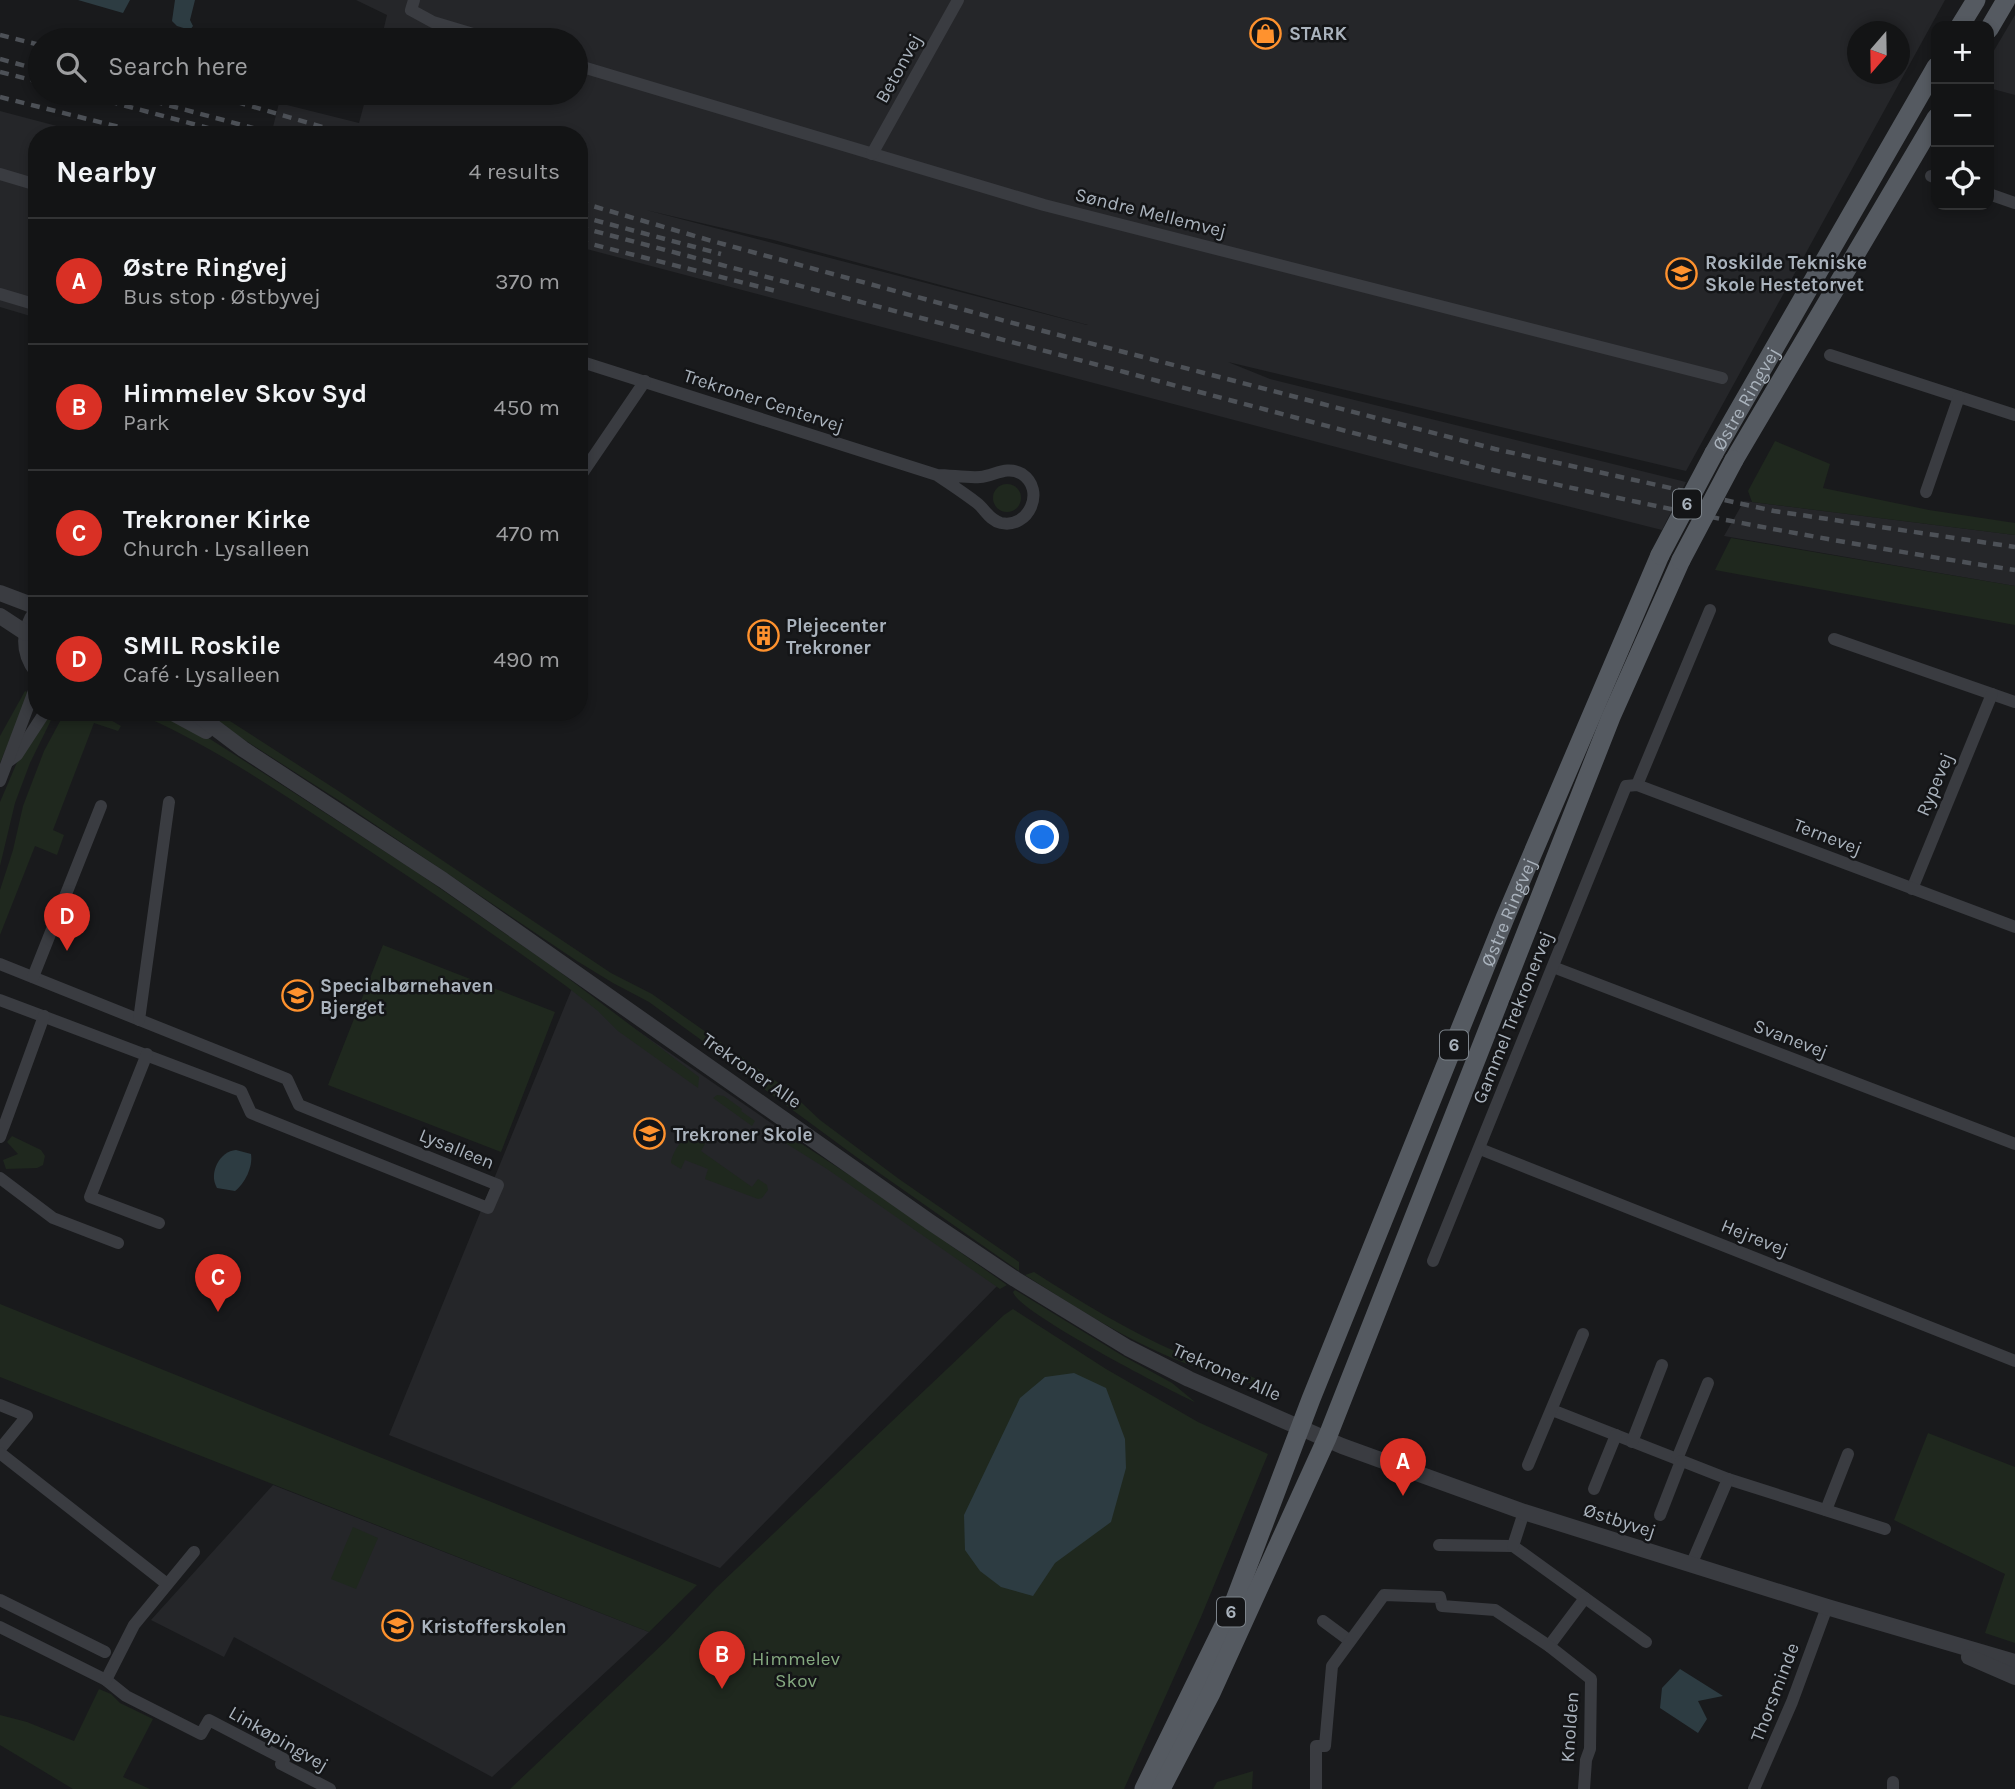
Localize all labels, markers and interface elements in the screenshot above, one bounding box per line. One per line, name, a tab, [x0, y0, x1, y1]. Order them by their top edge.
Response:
shop icon: STARK	[1249, 16, 1283, 50]
north arrow	[1847, 21, 1910, 84]
map controls	[1931, 21, 1994, 210]
button: +	[1931, 21, 1994, 84]
place label: STARK	[1289, 23, 1347, 45]
search box	[28, 28, 588, 105]
street label: Betonvej	[871, 30, 927, 107]
icon: search	[52, 48, 90, 86]
text: Search here	[108, 51, 248, 82]
button: −	[1931, 84, 1994, 147]
button: locate	[1931, 147, 1994, 210]
text: Nearby	[56, 154, 156, 190]
text: 4 results	[468, 158, 560, 185]
street label: Søndre Mellemvej	[1073, 184, 1229, 242]
text: Østre Ringvej	[123, 252, 288, 283]
place label: Roskilde Tekniske Skole Hestetorvet	[1705, 252, 1867, 296]
school or university icon: Roskilde Tekniske Skole Hestetorvet	[1665, 256, 1699, 290]
text: A	[72, 268, 86, 295]
text: 370 m	[495, 268, 560, 295]
text: Bus stop · Østbyvej	[123, 283, 321, 310]
street label: Østre Ringvej	[1708, 343, 1785, 454]
street label: Trekroner Centervej	[681, 365, 847, 437]
text: Himmelev Skov Syd	[123, 378, 367, 409]
text: B	[72, 394, 86, 421]
text: 450 m	[494, 394, 560, 421]
text: Park	[123, 409, 170, 436]
road number: 6	[1673, 490, 1701, 518]
text: Trekroner Kirke	[123, 504, 311, 535]
text: C	[72, 520, 86, 547]
text: 470 m	[496, 520, 560, 547]
text: Church · Lysalleen	[123, 535, 310, 562]
place label: Plejecenter Trekroner	[786, 615, 887, 659]
building icon: Plejecenter Trekroner	[746, 619, 780, 653]
text: SMIL Roskile	[123, 630, 280, 661]
text: D	[71, 646, 87, 673]
text: 490 m	[493, 646, 560, 673]
text: Café · Lysalleen	[123, 661, 280, 688]
street label: Rypevej	[1912, 749, 1958, 819]
street label: Ternevej	[1790, 814, 1865, 860]
your location	[1025, 820, 1059, 854]
street label: Østre Ringvej	[1477, 855, 1541, 970]
pin: D	[44, 893, 90, 951]
street label: Gammel Trekronervej	[1468, 928, 1558, 1107]
place label: Specialbørnehaven Bjerget	[320, 975, 493, 1019]
school or university icon: Specialbørnehaven Bjerget	[280, 979, 314, 1013]
street label: Svanevej	[1750, 1015, 1831, 1063]
street label: Trekroner Alle	[697, 1028, 806, 1113]
road number: 6	[1440, 1030, 1468, 1060]
school or university icon: Trekroner Skole	[633, 1117, 667, 1151]
street label: Lysalleen	[416, 1124, 497, 1174]
place label: Trekroner Skole	[673, 1124, 813, 1146]
street label: Hejrevej	[1718, 1215, 1791, 1261]
pin: C	[195, 1254, 241, 1312]
street label: Trekroner Alle	[1169, 1338, 1284, 1406]
pin: A	[1380, 1438, 1426, 1496]
street label: Østbyvej	[1581, 1499, 1659, 1543]
road number: 6	[1217, 1597, 1245, 1626]
school or university icon: Kristofferskolen	[381, 1609, 415, 1643]
place label: Kristofferskolen	[421, 1616, 567, 1638]
pin: B	[699, 1631, 745, 1689]
street label: Thorsminde	[1746, 1640, 1804, 1745]
park label: Himmelev Skov	[752, 1648, 841, 1692]
street label: Knolden	[1557, 1691, 1583, 1763]
street label: Linkøpingvej	[225, 1702, 332, 1776]

